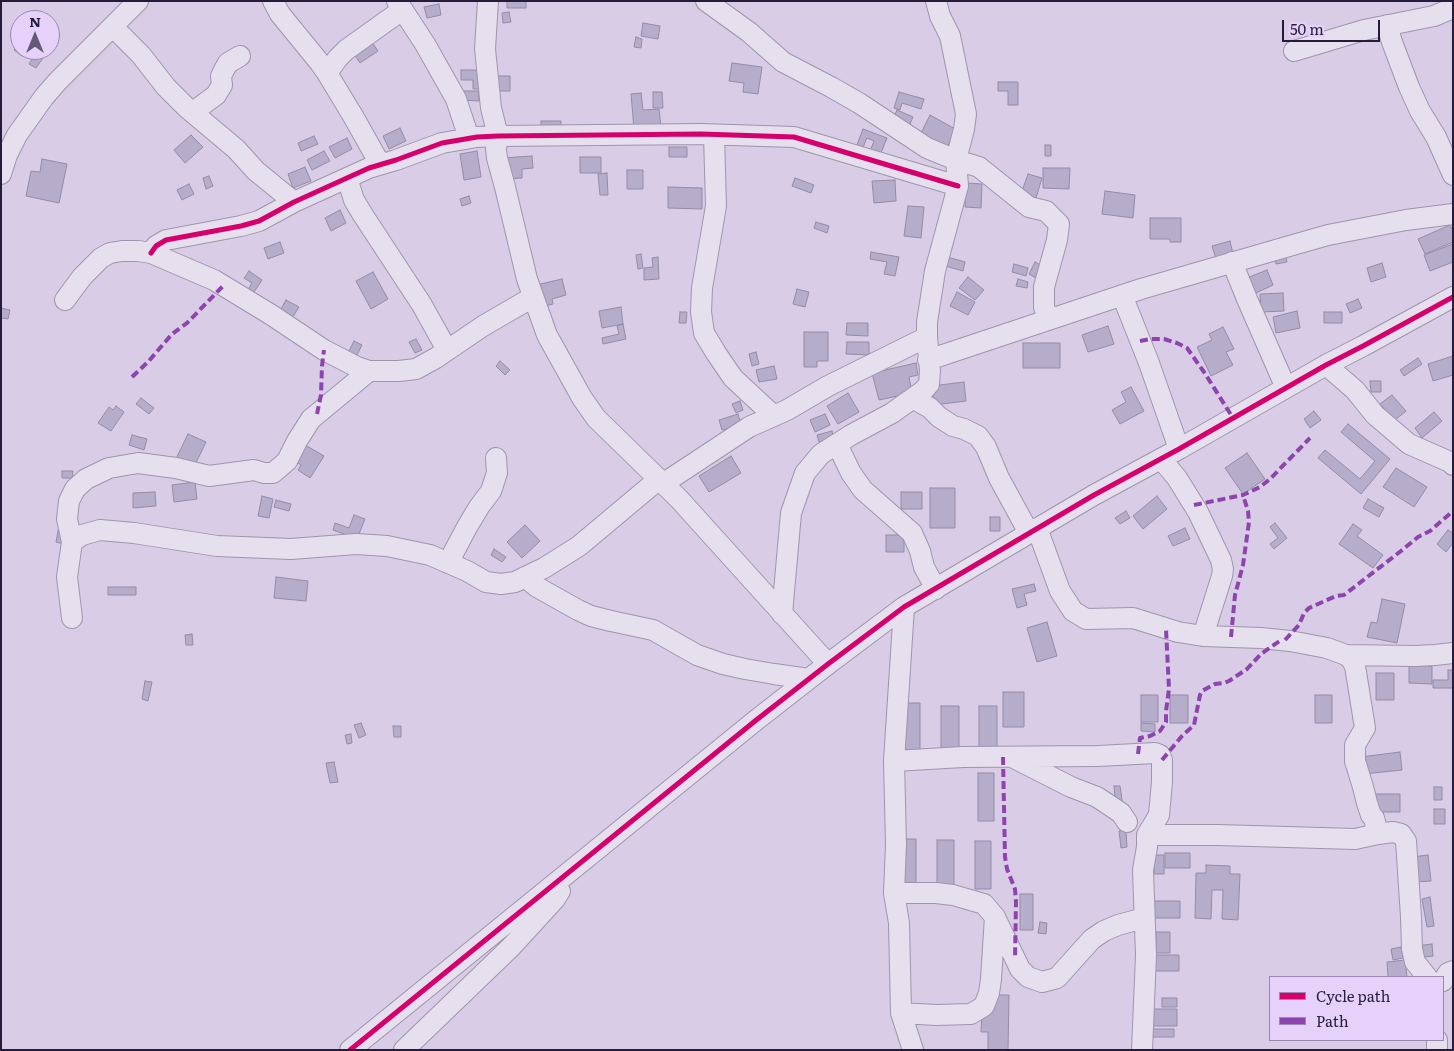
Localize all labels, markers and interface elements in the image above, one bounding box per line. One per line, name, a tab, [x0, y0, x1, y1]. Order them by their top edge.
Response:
north arrow	[10, 10, 60, 60]
scale bar	[1284, 10, 1382, 42]
text: N	[29, 11, 41, 31]
text: 50 m	[1290, 17, 1324, 40]
legend	[1269, 976, 1444, 1041]
text: Cycle path	[1316, 984, 1390, 1007]
text: Path	[1316, 1009, 1349, 1032]

